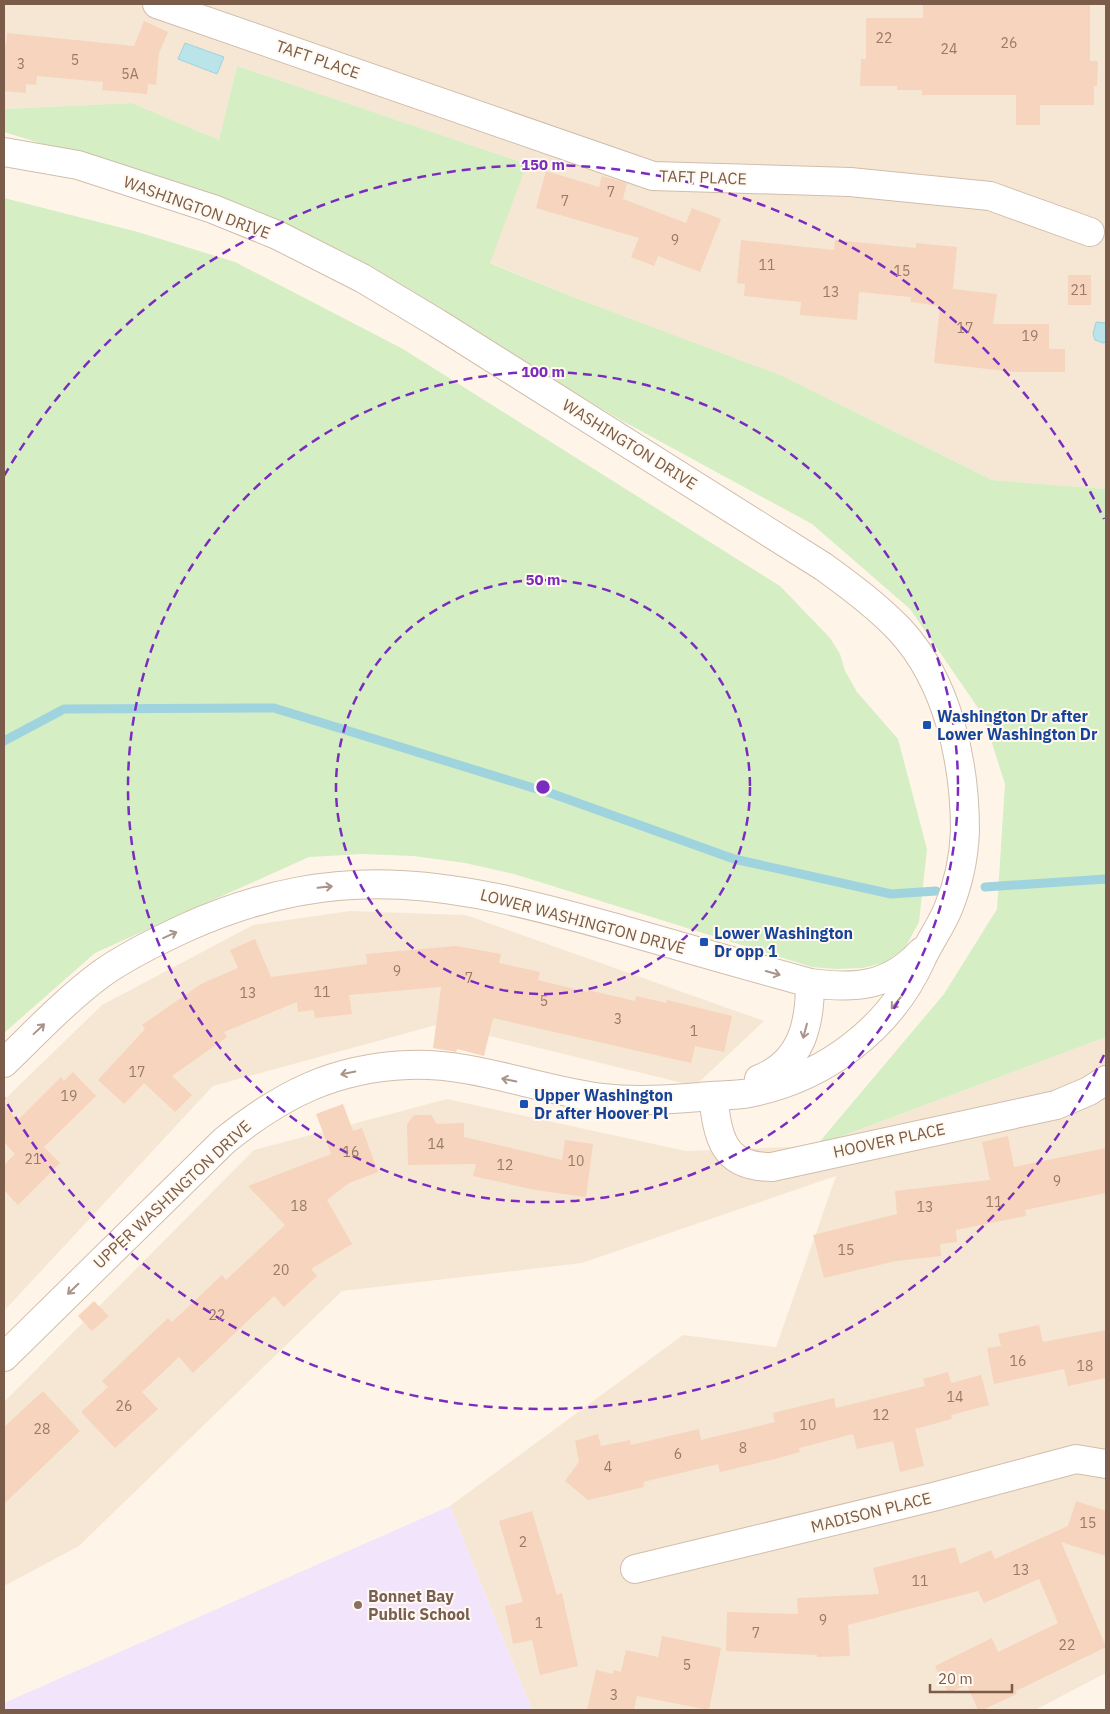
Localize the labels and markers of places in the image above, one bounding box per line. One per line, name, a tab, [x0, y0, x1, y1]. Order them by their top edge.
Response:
place label: Washington Dr after Lower Washington Dr	[937, 706, 1098, 744]
marker: Washington Dr after Lower Washington Dr	[921, 719, 933, 731]
centre of rings	[534, 778, 552, 796]
place label: Lower Washington Dr opp 1	[714, 923, 853, 961]
marker: Lower Washington Dr opp 1	[698, 936, 710, 948]
place label: Upper Washington Dr after Hoover Pl	[534, 1085, 673, 1123]
marker: Upper Washington Dr after Hoover Pl	[518, 1098, 530, 1110]
place label: Bonnet Bay Public School	[368, 1586, 470, 1624]
marker: Bonnet Bay Public School	[352, 1599, 364, 1611]

